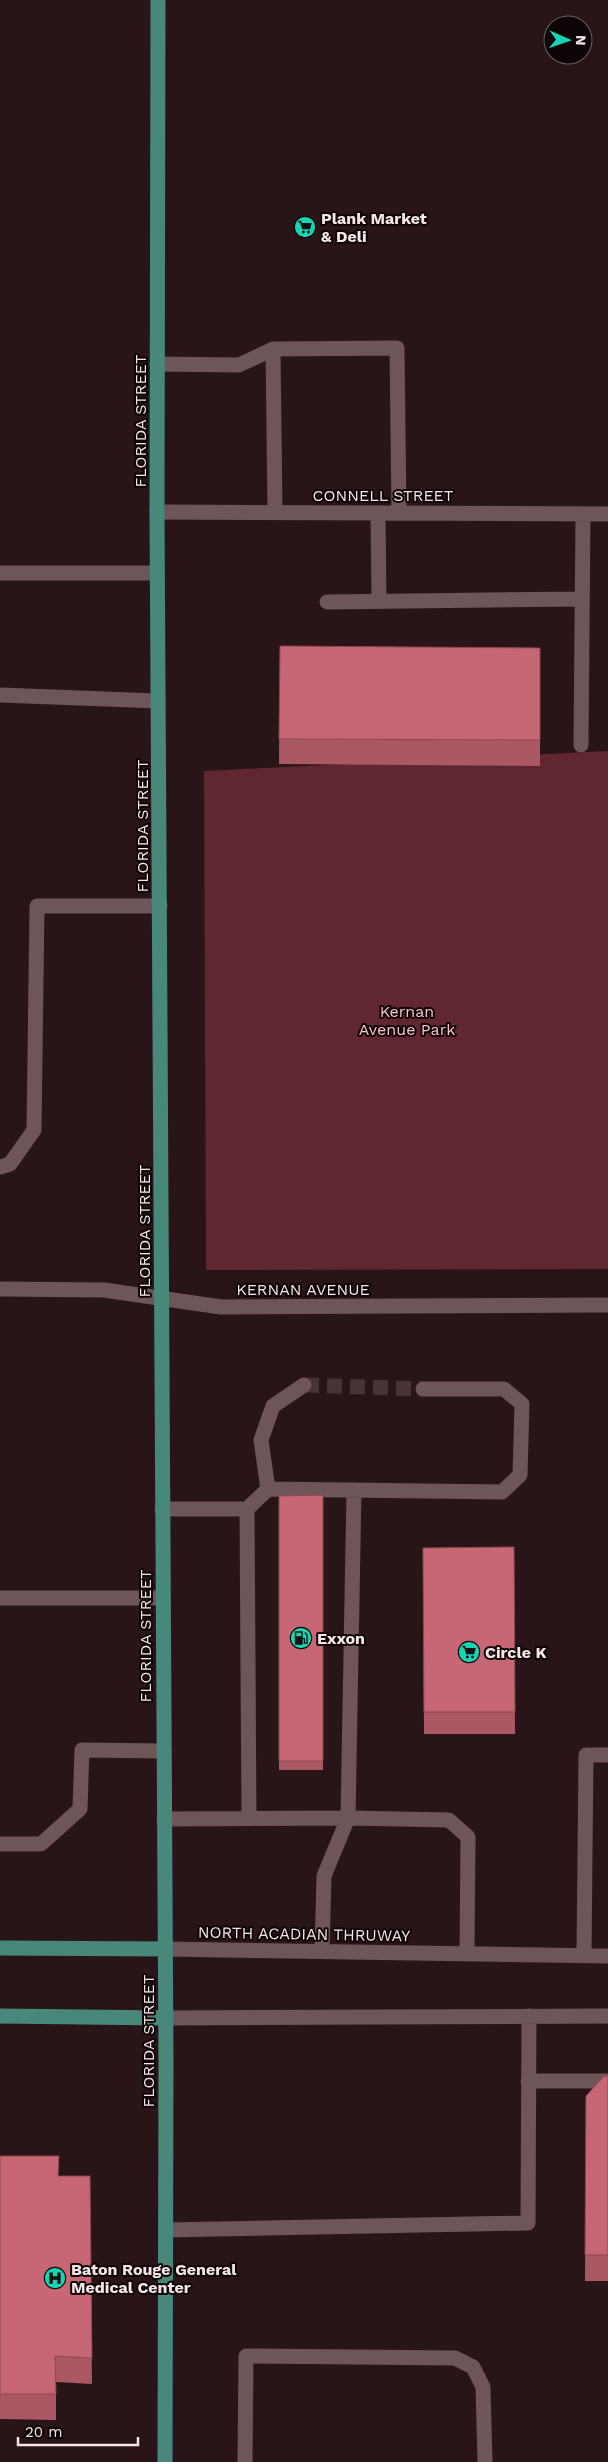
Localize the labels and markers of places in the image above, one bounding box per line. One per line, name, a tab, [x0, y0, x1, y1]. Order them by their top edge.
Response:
place label: Plank Market & Deli	[321, 209, 427, 246]
supermarket icon: Plank Market & Deli	[293, 215, 317, 239]
fuel station icon: Exxon	[289, 1626, 313, 1650]
place label: Exxon	[317, 1629, 365, 1648]
supermarket icon: Circle K	[457, 1640, 481, 1664]
place label: Circle K	[485, 1643, 547, 1662]
place label: Baton Rouge General Medical Center	[71, 2260, 237, 2297]
hospital icon: Baton Rouge General Medical Center	[43, 2266, 67, 2290]

